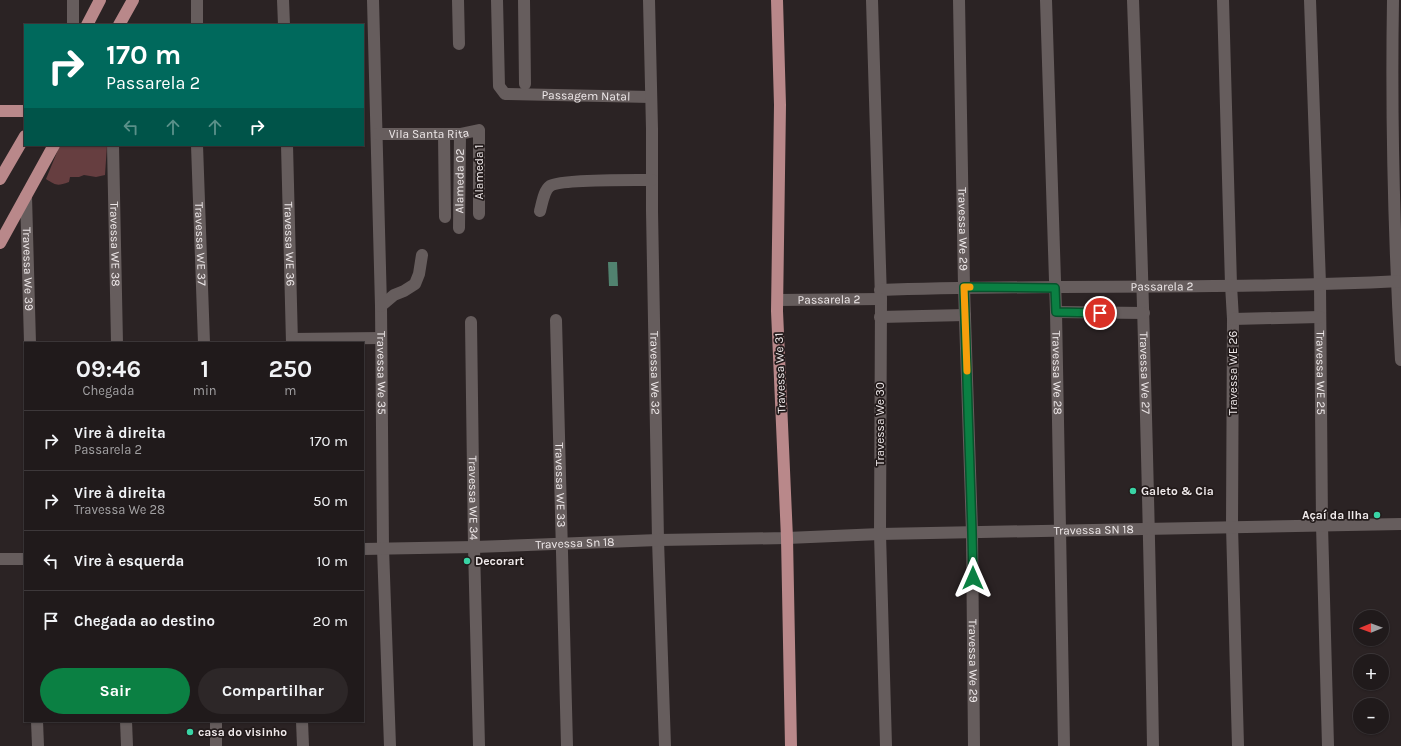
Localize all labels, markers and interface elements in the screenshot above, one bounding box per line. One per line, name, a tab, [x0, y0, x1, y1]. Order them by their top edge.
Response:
text: 170 m	[106, 38, 181, 71]
icon: right	[40, 40, 92, 92]
text: Passarela 2	[106, 72, 200, 94]
street label: Passagem Natal	[541, 88, 631, 104]
icon: left	[120, 116, 142, 138]
icon: ahead	[162, 116, 184, 138]
icon: ahead	[204, 116, 226, 138]
icon: right	[246, 116, 268, 138]
street label: Vila Santa Rita	[389, 125, 470, 141]
street label: Alameda 1	[472, 145, 486, 199]
street label: Alameda 02	[452, 148, 467, 214]
street label: Travessa We 29	[955, 187, 971, 271]
street label: Travessa WE 38	[107, 201, 123, 287]
street label: Travessa WE 36	[281, 201, 298, 287]
street label: Travessa WE 37	[192, 202, 209, 286]
street label: Travessa We 39	[20, 227, 36, 311]
street label: Passarela 2	[1131, 279, 1193, 294]
street label: Passarela 2	[798, 292, 861, 307]
pin	[1083, 296, 1117, 330]
icon: arrive	[1089, 302, 1111, 324]
street label: Travessa We 35	[374, 331, 389, 415]
street label: Travessa We 32	[647, 331, 663, 415]
street label: Travessa We 28	[1049, 331, 1065, 415]
street label: Travessa We 27	[1137, 331, 1153, 415]
street label: Travessa WE 26	[1226, 331, 1240, 415]
street label: Travessa WE 25	[1313, 331, 1328, 415]
street label: Travessa We 31	[772, 332, 788, 414]
text: 09:46	[76, 355, 141, 383]
text: 1	[200, 355, 209, 383]
text: 250	[268, 355, 312, 383]
street label: Travessa We 30	[873, 382, 887, 466]
text: Chegada	[82, 383, 134, 398]
text: min	[193, 383, 217, 398]
text: m	[284, 383, 296, 398]
text: Vire à direita	[74, 424, 166, 442]
icon: right	[40, 430, 62, 452]
text: 170 m	[310, 432, 348, 450]
text: Passarela 2	[74, 442, 142, 457]
street label: Travessa WE 33	[552, 442, 568, 528]
street label: Travessa WE 34	[466, 456, 481, 541]
text: Vire à direita	[74, 484, 166, 502]
place label: Galeto & Cia	[1141, 484, 1214, 498]
marker: Galeto & Cia	[1128, 486, 1138, 496]
icon: right	[40, 490, 62, 512]
text: 50 m	[313, 492, 348, 510]
text: Travessa We 28	[74, 502, 165, 517]
place label: Açaí da Ilha	[1302, 508, 1369, 522]
marker: Açaí da Ilha	[1372, 510, 1382, 520]
street label: Travessa SN 18	[1054, 522, 1134, 538]
street label: Travessa Sn 18	[535, 535, 615, 552]
icon: left	[40, 550, 62, 572]
text: Vire à esquerda	[74, 552, 184, 570]
text: 10 m	[317, 552, 348, 570]
place label: Decorart	[475, 554, 524, 568]
marker: Decorart	[462, 556, 472, 566]
position arrow	[952, 557, 994, 599]
icon: arrive	[40, 610, 62, 632]
north arrow	[1353, 610, 1389, 646]
map controls	[1353, 610, 1389, 734]
text: Chegada ao destino	[74, 612, 215, 630]
text: 20 m	[313, 612, 348, 630]
street label: Travessa We 29	[966, 619, 981, 703]
button: +	[1353, 654, 1389, 690]
button: Sair	[40, 668, 190, 714]
button: Compartilhar	[198, 668, 348, 714]
button: −	[1353, 698, 1389, 734]
place label: casa do visinho	[198, 725, 287, 739]
marker: casa do visinho	[185, 727, 195, 737]

